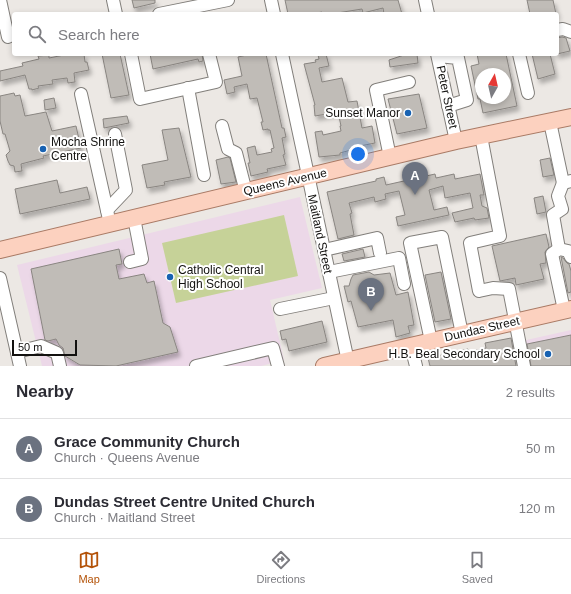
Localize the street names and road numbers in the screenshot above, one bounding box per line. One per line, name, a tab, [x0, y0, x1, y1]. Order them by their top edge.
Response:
street label: Peter Street	[433, 64, 461, 130]
street label: Queens Avenue	[242, 166, 328, 198]
street label: Maitland Street	[305, 193, 335, 276]
street label: Dundas Street	[443, 313, 522, 344]

